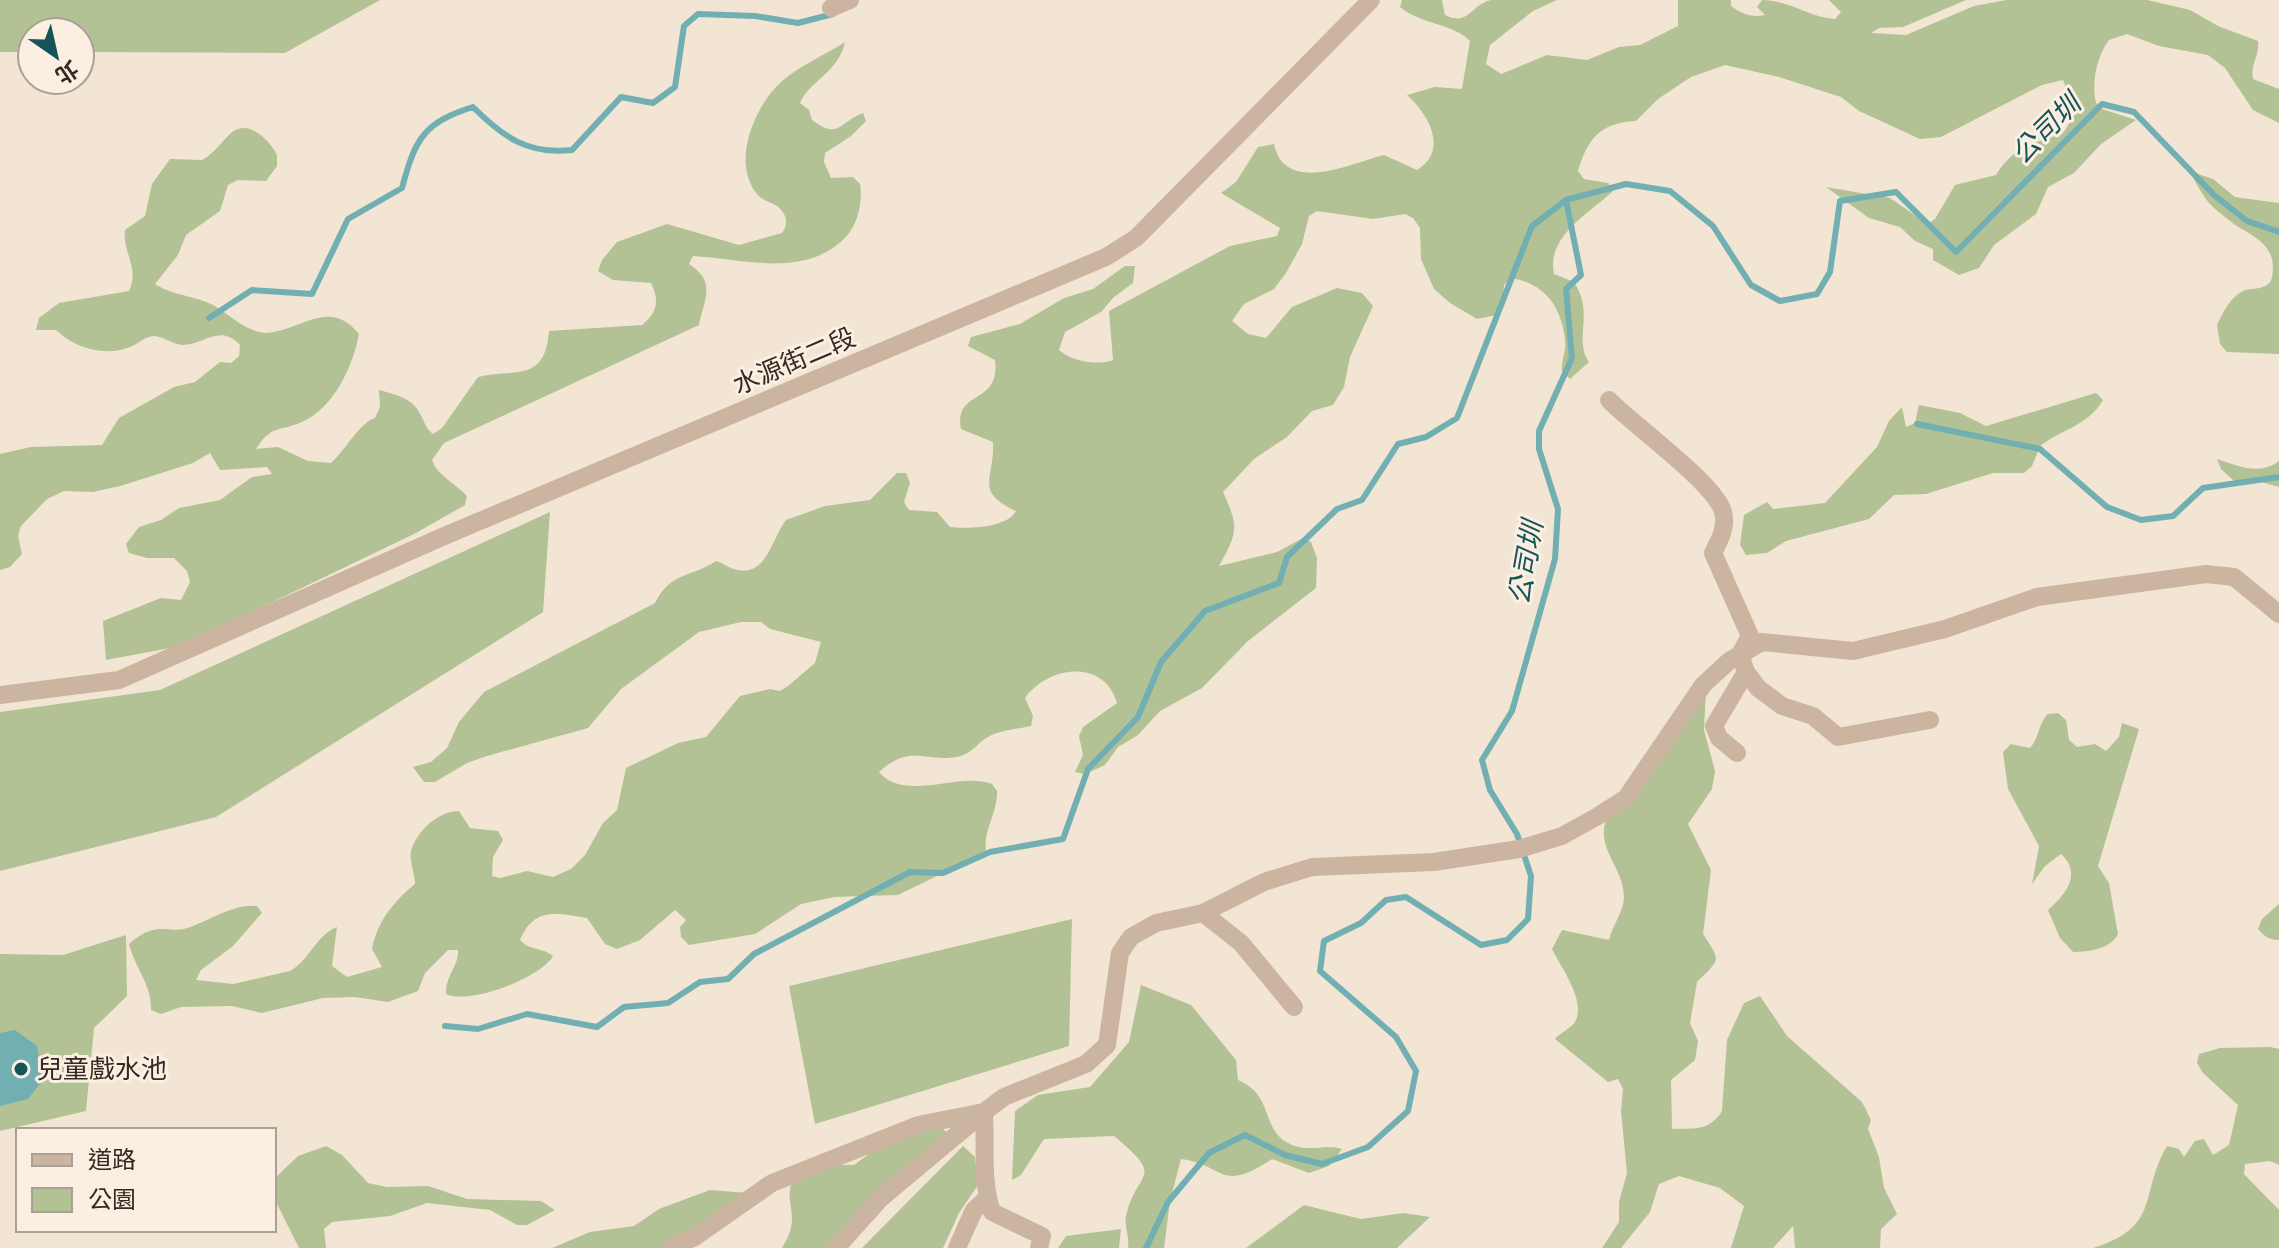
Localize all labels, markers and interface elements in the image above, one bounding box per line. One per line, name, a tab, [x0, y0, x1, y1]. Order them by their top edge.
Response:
north arrow	[16, 16, 96, 96]
text: 北	[51, 56, 83, 89]
water label: 公司圳	[2005, 86, 2089, 170]
street label: 水源街二段	[728, 322, 860, 400]
water label: 公司圳	[1503, 515, 1549, 607]
place label: 兒童戲水池	[37, 1054, 167, 1084]
marker: 兒童戲水池	[12, 1060, 30, 1078]
legend	[16, 1128, 276, 1232]
text: 道路	[88, 1146, 136, 1173]
text: 公園	[88, 1186, 136, 1213]

